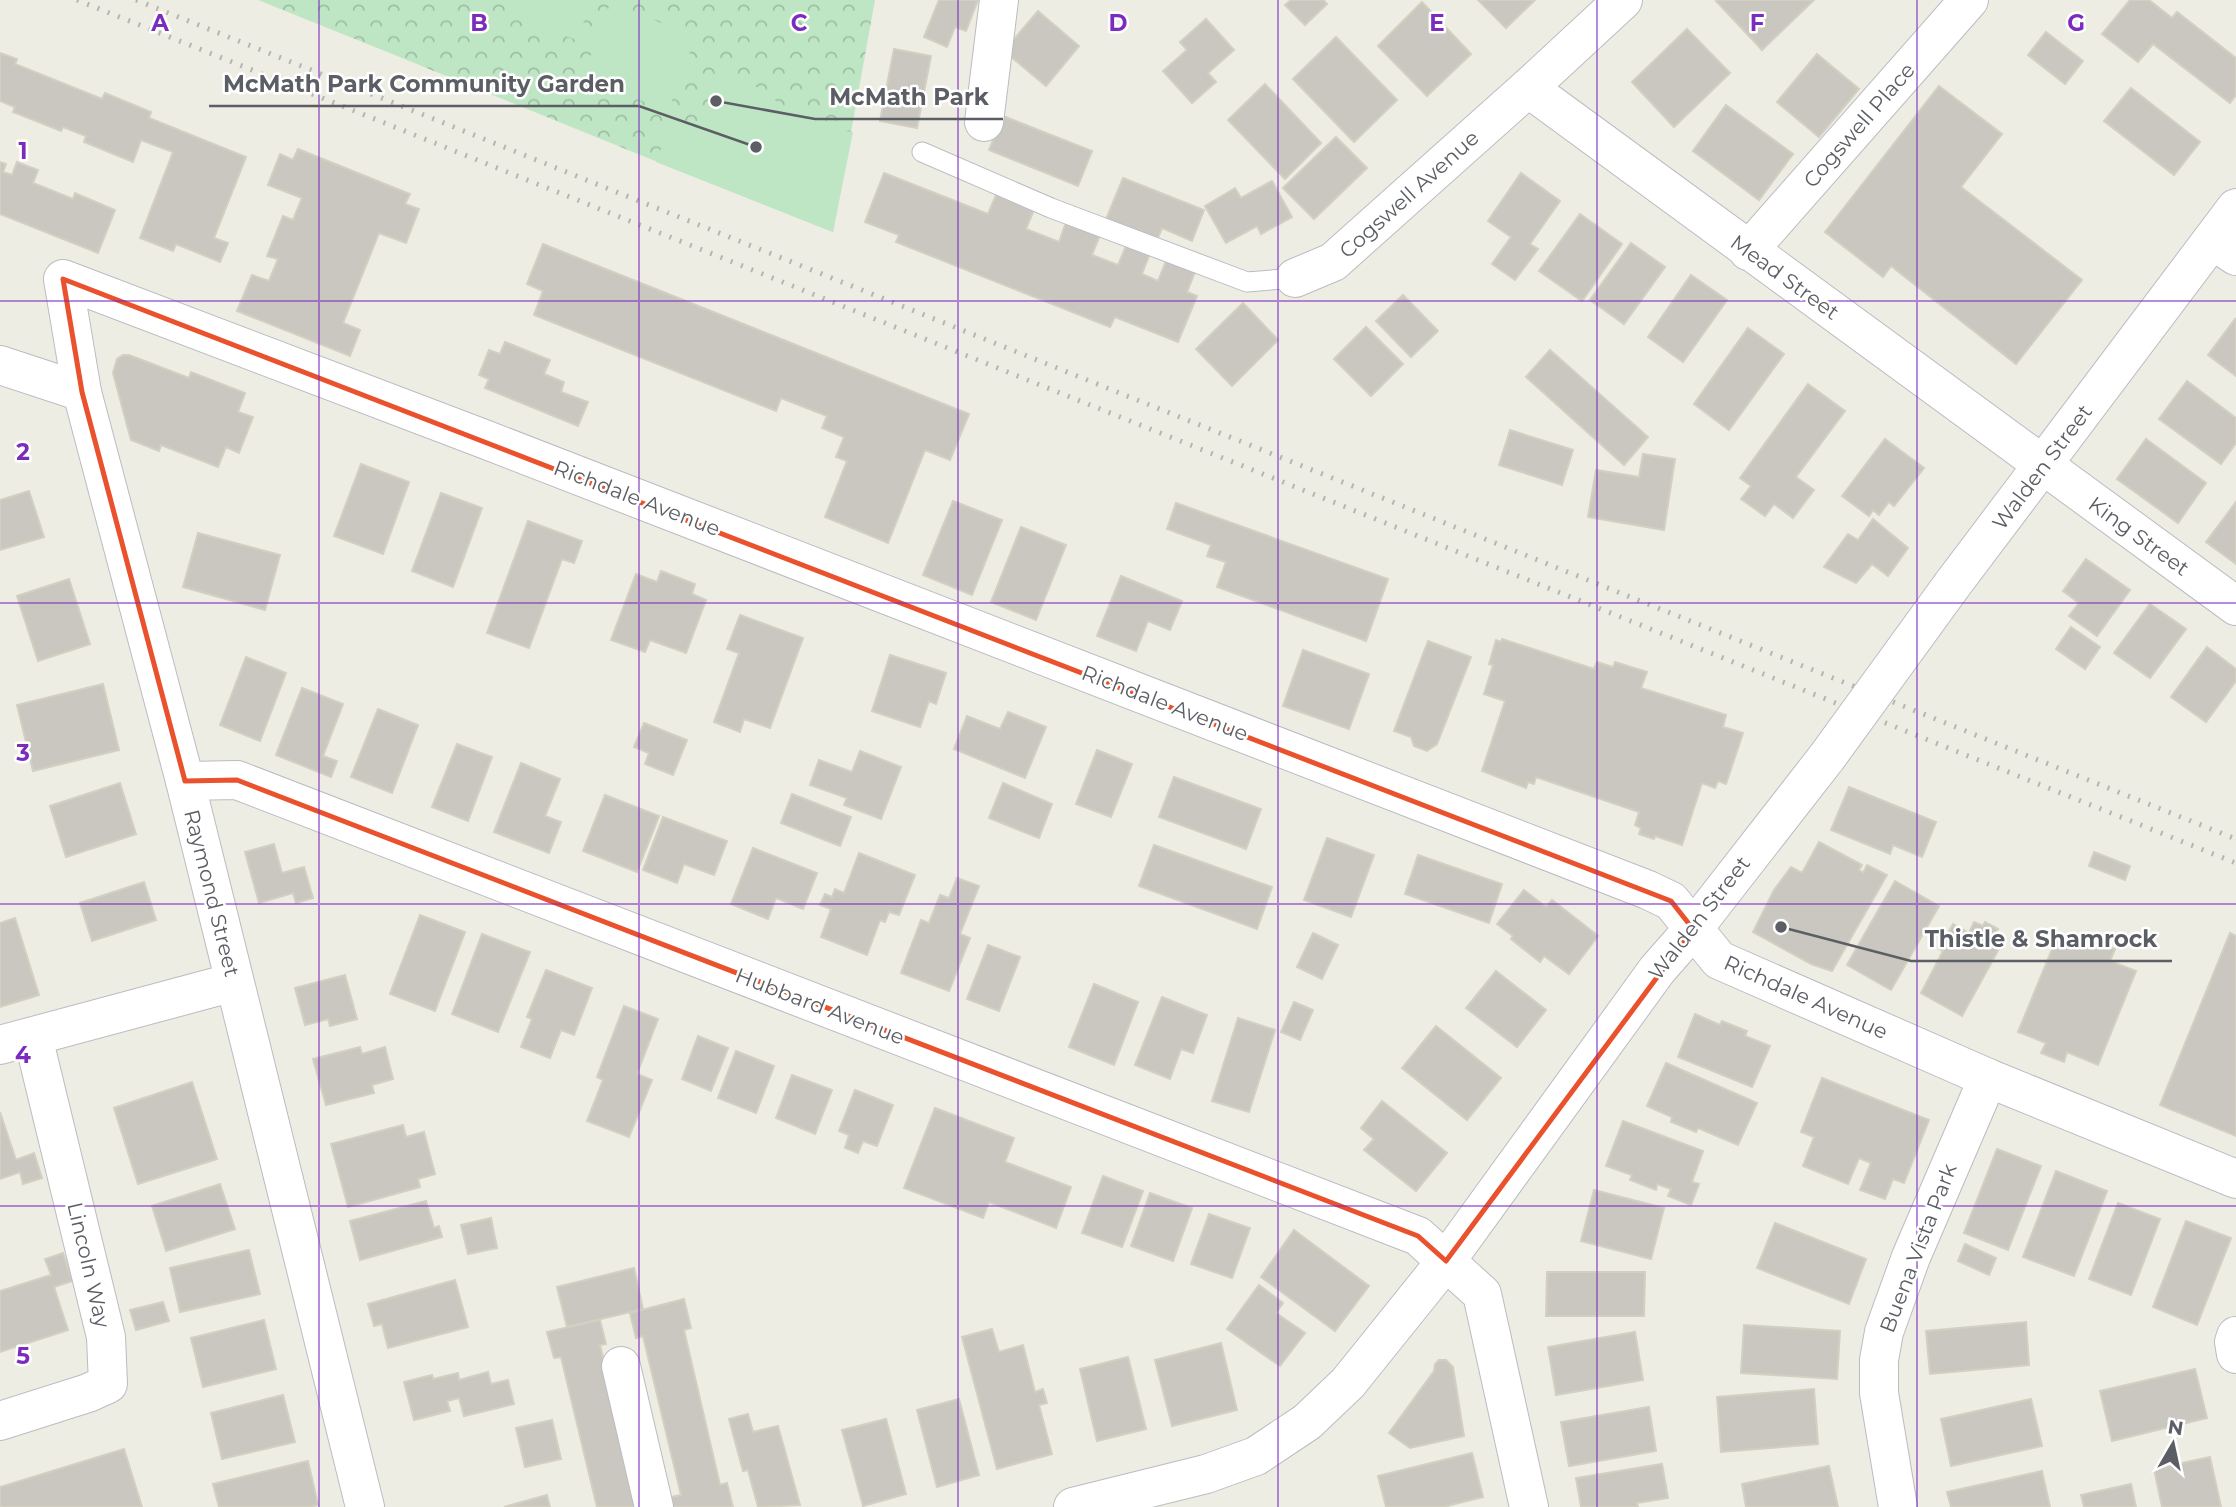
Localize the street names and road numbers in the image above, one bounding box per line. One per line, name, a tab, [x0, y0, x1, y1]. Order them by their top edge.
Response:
street label: Cogswell Place	[1798, 58, 1920, 192]
street label: Cogswell Avenue	[1334, 125, 1484, 263]
street label: Mead Street	[1726, 229, 1844, 325]
street label: Walden Street	[1987, 399, 2097, 535]
street label: Richdale Avenue	[550, 455, 724, 541]
street label: King Street	[2084, 491, 2194, 581]
street label: Richdale Avenue	[1078, 660, 1252, 746]
street label: Raymond Street	[179, 807, 245, 979]
street label: Walden Street	[1643, 851, 1755, 985]
street label: Richdale Avenue	[1720, 950, 1892, 1044]
street label: Hubbard Avenue	[732, 962, 908, 1050]
street label: Buena Vista Park	[1874, 1160, 1962, 1336]
street label: Lincoln Way	[62, 1200, 116, 1331]

